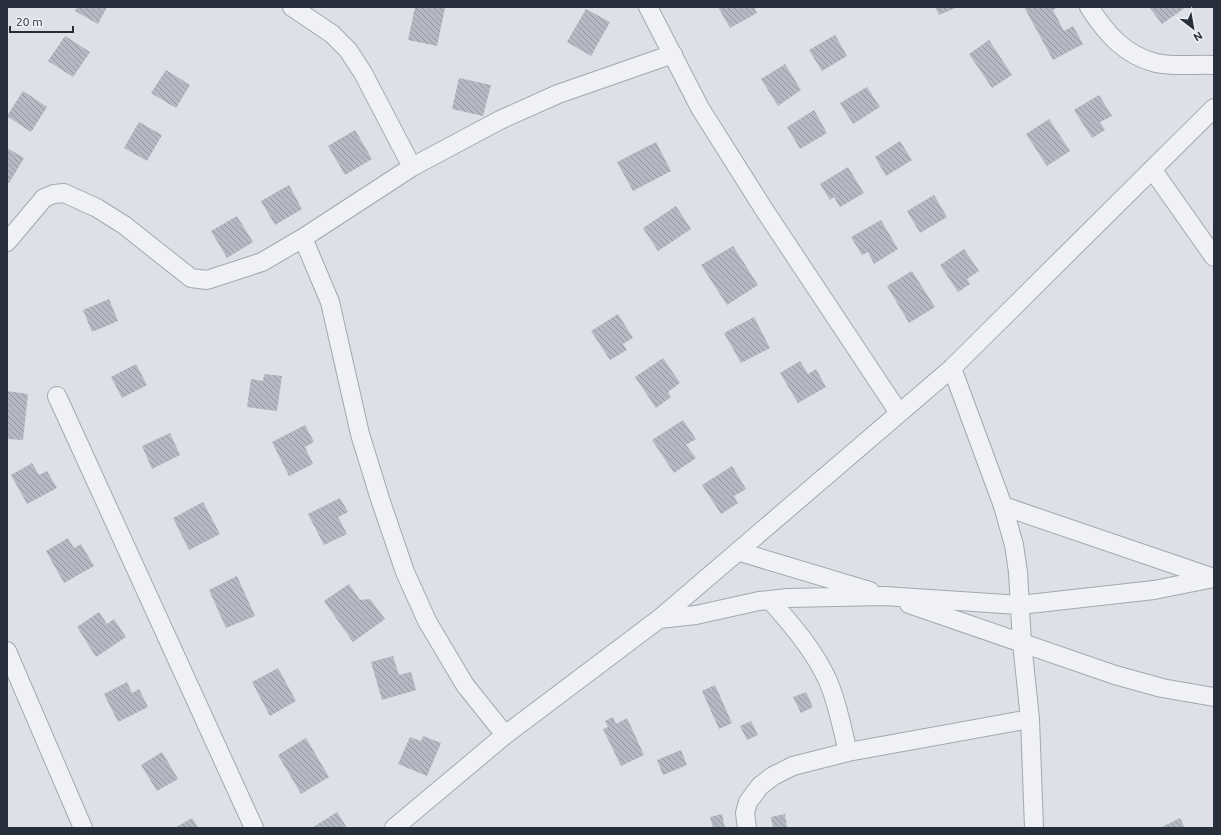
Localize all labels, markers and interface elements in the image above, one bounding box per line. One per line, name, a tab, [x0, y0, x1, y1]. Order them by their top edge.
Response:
scale bar	[10, 8, 73, 34]
north arrow	[1173, 8, 1213, 48]
text: 20 m	[16, 15, 43, 28]
text: N	[1192, 29, 1205, 44]

